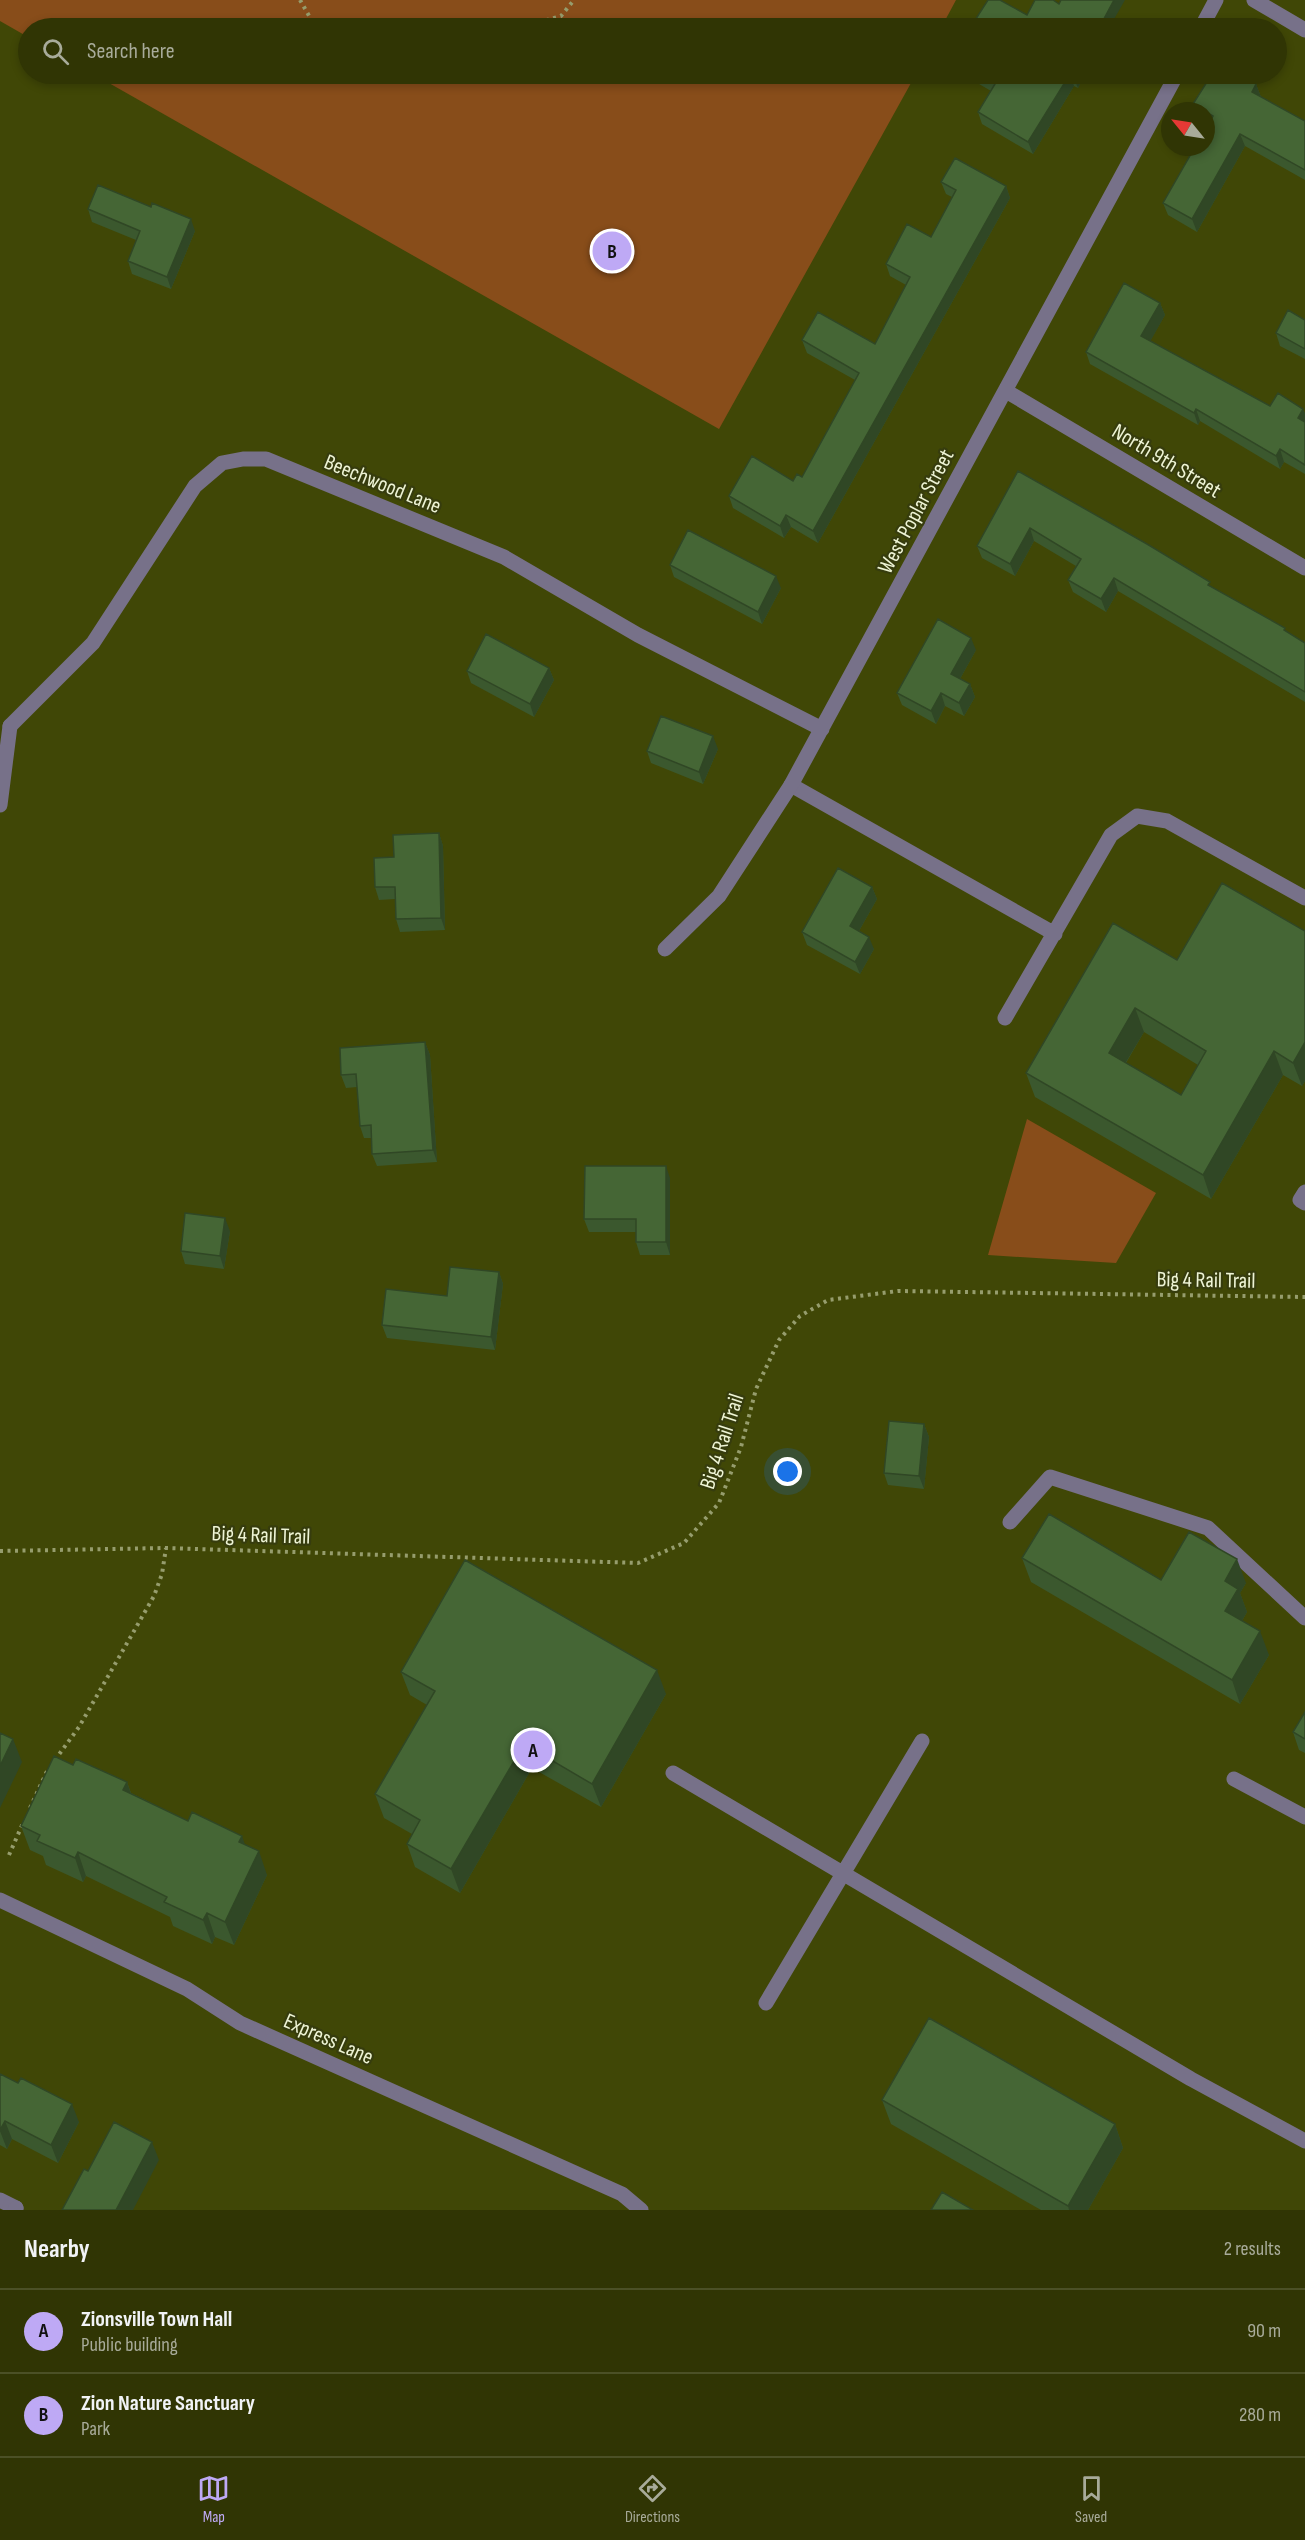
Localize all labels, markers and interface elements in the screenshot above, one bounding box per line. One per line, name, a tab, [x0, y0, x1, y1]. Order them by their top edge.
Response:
search box	[18, 18, 1287, 84]
icon: search	[39, 35, 72, 68]
text: Search here	[87, 38, 174, 65]
north arrow	[1161, 102, 1215, 156]
pin: B	[592, 228, 632, 274]
street label: North 9th Street	[1107, 418, 1226, 505]
street label: West Poplar Street	[872, 445, 961, 579]
street label: Beechwood Lane	[320, 449, 445, 520]
street label: Big 4 Rail Trail	[1156, 1266, 1256, 1295]
street label: Big 4 Rail Trail	[694, 1390, 751, 1493]
your location	[773, 1457, 802, 1486]
street label: Big 4 Rail Trail	[211, 1520, 311, 1551]
pin: A	[514, 1728, 552, 1772]
street label: Express Lane	[279, 2008, 377, 2071]
text: Nearby	[24, 2234, 90, 2265]
text: 2 results	[1224, 2237, 1281, 2261]
text: Zionsville Town Hall	[81, 2306, 232, 2333]
text: A	[39, 2319, 48, 2343]
text: 90 m	[1247, 2319, 1281, 2343]
text: Public building	[81, 2333, 178, 2357]
text: Zion Nature Sanctuary	[81, 2390, 255, 2417]
text: B	[39, 2403, 48, 2427]
text: 280 m	[1239, 2403, 1281, 2427]
text: Park	[81, 2417, 110, 2441]
tab: Map	[197, 2472, 230, 2527]
tab: Directions	[625, 2472, 680, 2527]
tab: Saved	[1075, 2472, 1108, 2527]

